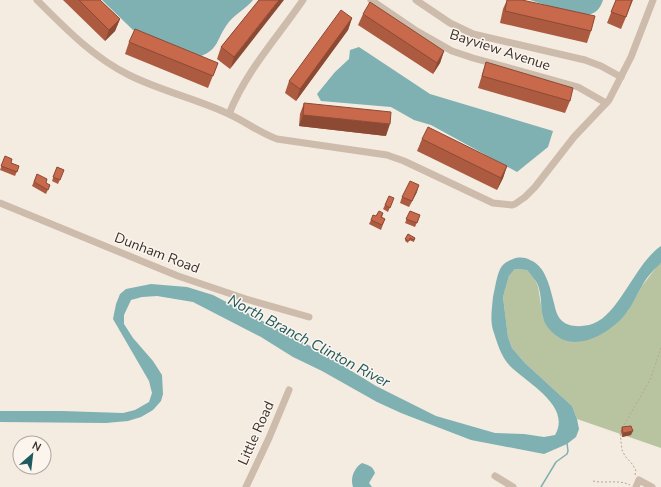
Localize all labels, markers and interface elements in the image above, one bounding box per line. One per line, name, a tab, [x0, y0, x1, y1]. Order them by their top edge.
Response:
street label: Bayview Avenue	[447, 25, 553, 75]
street label: Dunham Road	[112, 228, 202, 278]
water label: North Branch Clinton River	[224, 290, 394, 393]
street label: Little Road	[233, 398, 279, 468]
north arrow	[12, 435, 52, 475]
text: N	[29, 438, 44, 455]

